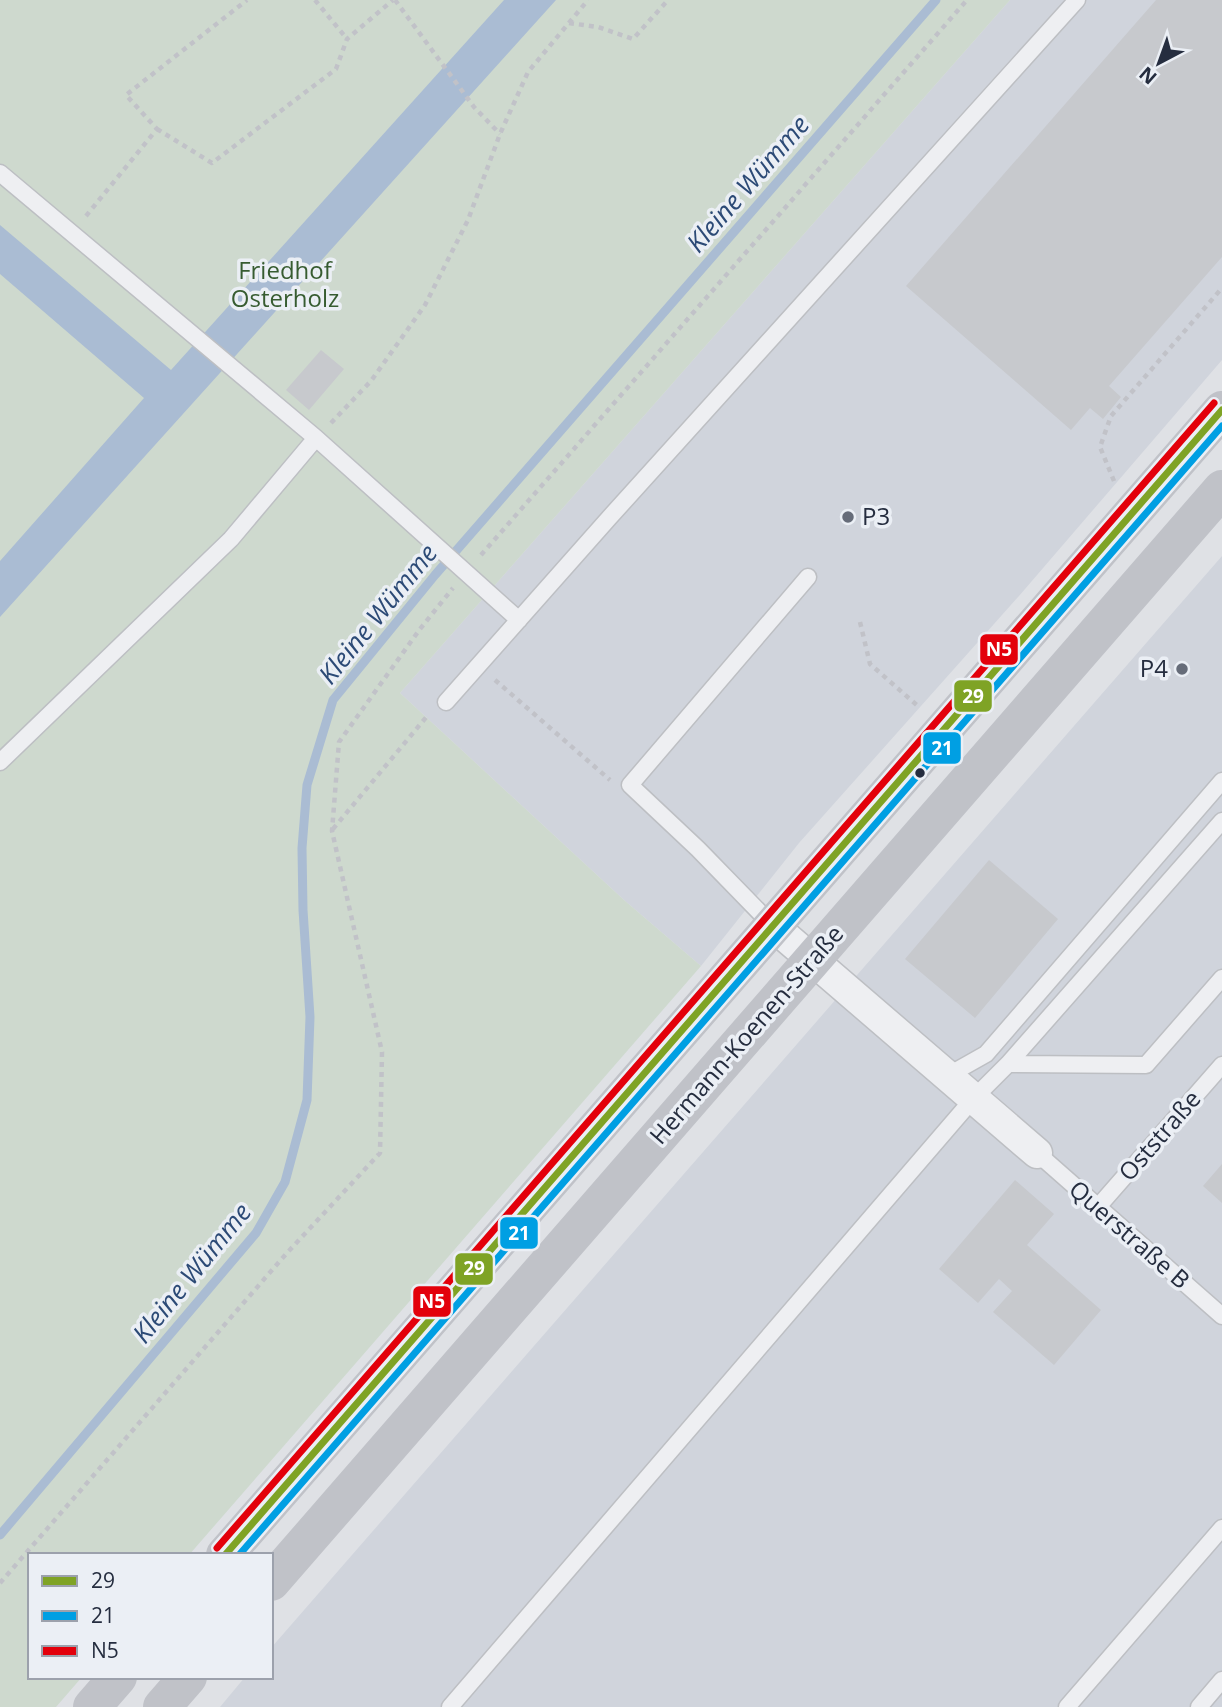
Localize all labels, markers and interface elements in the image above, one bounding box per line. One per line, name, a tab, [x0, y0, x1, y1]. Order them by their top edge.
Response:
north arrow	[1124, 28, 1194, 98]
text: N	[1133, 61, 1162, 91]
water label: Kleine Wümme	[678, 107, 817, 260]
park label: Friedhof Osterholz	[231, 253, 339, 314]
place label: P3	[862, 499, 890, 532]
marker: P3	[840, 509, 856, 525]
water label: Kleine Wümme	[310, 536, 445, 691]
line badge: N5	[979, 633, 1019, 666]
text: N5	[986, 636, 1012, 662]
place label: P4	[1140, 651, 1168, 684]
marker: P4	[1174, 661, 1190, 677]
line badge: 29	[953, 679, 993, 713]
text: 29	[962, 683, 984, 709]
line badge: 21	[922, 731, 962, 765]
text: 21	[931, 735, 953, 761]
unlabelled marker	[913, 766, 927, 780]
street label: Hermann-Koenen-Straße	[641, 917, 850, 1151]
street label: Oststraße	[1110, 1083, 1207, 1187]
street label: Querstraße B	[1063, 1172, 1197, 1296]
water label: Kleine Wümme	[124, 1195, 259, 1350]
line badge: 21	[499, 1216, 539, 1250]
text: 21	[508, 1220, 530, 1246]
line badge: 29	[454, 1252, 494, 1286]
text: 29	[463, 1255, 485, 1281]
line badge: N5	[412, 1285, 452, 1318]
text: N5	[419, 1288, 445, 1314]
legend	[28, 1553, 273, 1679]
text: 29	[91, 1566, 115, 1594]
text: 21	[91, 1601, 115, 1629]
text: N5	[91, 1636, 119, 1664]

